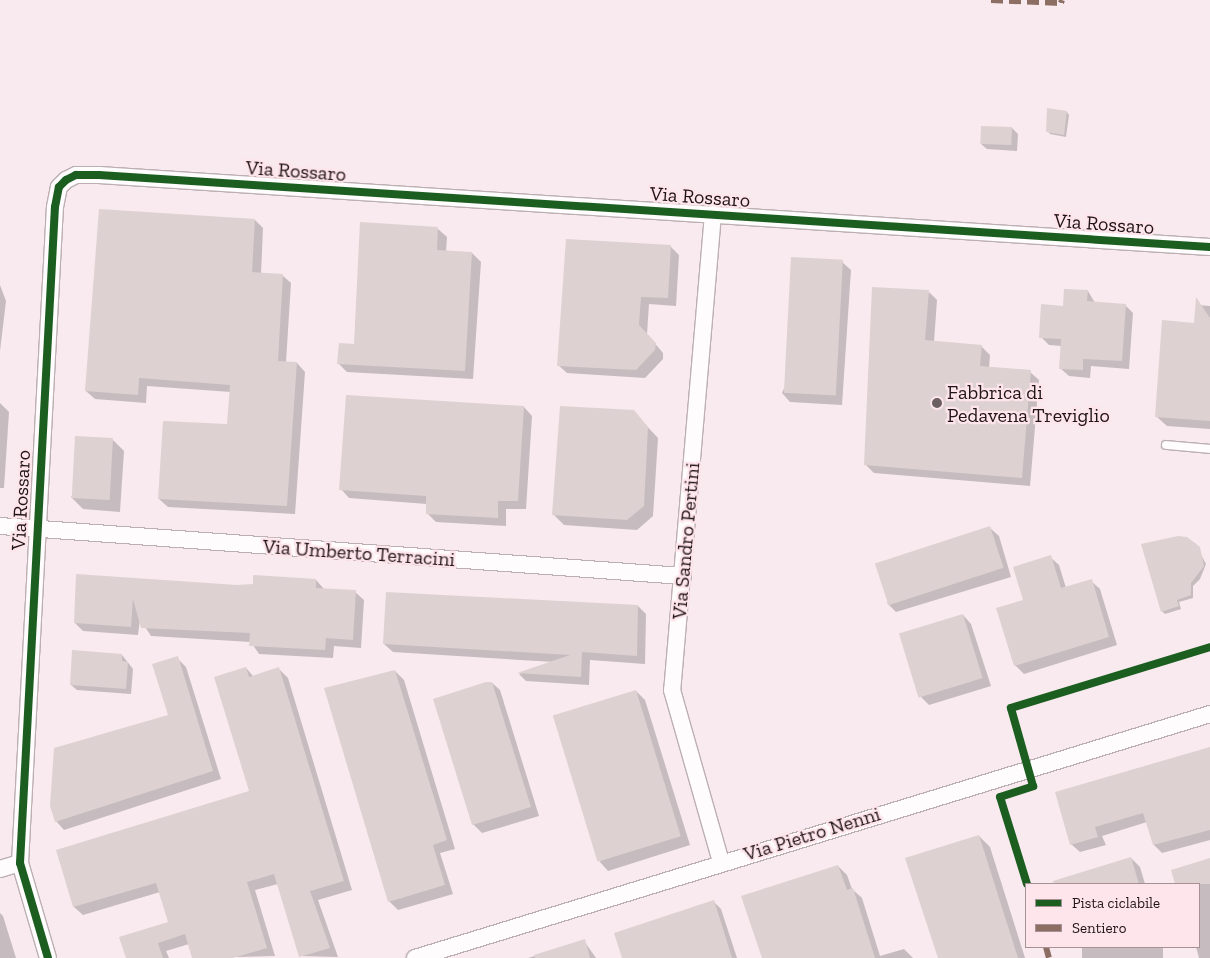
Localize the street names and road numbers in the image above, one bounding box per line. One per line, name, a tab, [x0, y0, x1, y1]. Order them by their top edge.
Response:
street label: Via Rossaro	[245, 156, 347, 186]
street label: Via Rossaro	[649, 182, 751, 212]
street label: Via Rossaro	[1053, 209, 1155, 239]
street label: Via Rossaro	[6, 449, 36, 551]
street label: Via Sandro Pertini	[667, 462, 705, 620]
street label: Via Umberto Terracini	[262, 534, 456, 572]
street label: Via Pietro Nenni	[741, 802, 883, 866]

